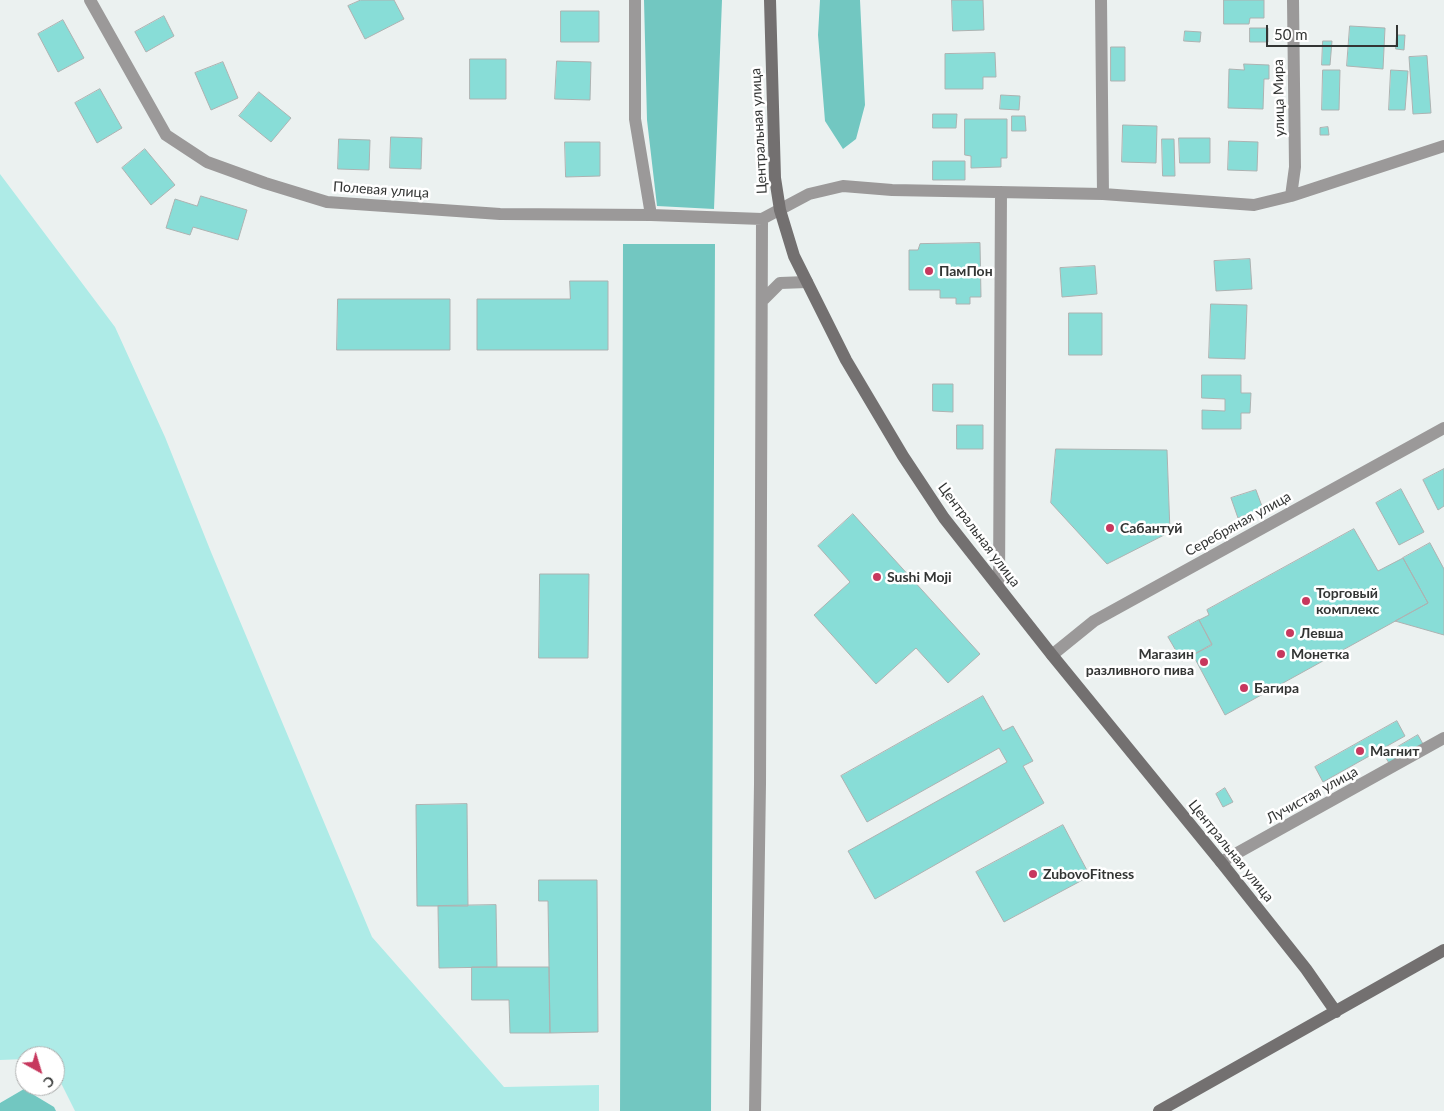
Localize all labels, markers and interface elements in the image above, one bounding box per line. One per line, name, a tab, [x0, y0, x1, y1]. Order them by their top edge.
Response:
scale bar	[1269, 15, 1402, 47]
text: 50 m	[1274, 25, 1308, 43]
street label: улица Мира	[1270, 59, 1288, 137]
street label: Центральная улица	[747, 68, 771, 194]
street label: Полевая улица	[333, 178, 429, 202]
place label: ПамПон	[939, 263, 993, 279]
marker: ПамПон	[923, 265, 935, 277]
street label: Центральная улица	[934, 480, 1024, 590]
street label: Серебряная улица	[1182, 488, 1294, 560]
place label: Сабантуй	[1120, 520, 1182, 536]
marker: Сабантуй	[1104, 522, 1116, 534]
place label: Sushi Moji	[887, 569, 952, 585]
marker: Sushi Moji	[871, 571, 883, 583]
place label: Торговый комплекс	[1316, 585, 1379, 618]
marker: Торговый комплекс	[1300, 595, 1312, 607]
place label: Левша	[1300, 625, 1343, 641]
marker: Левша	[1284, 627, 1296, 639]
place label: Магазин разливного пива	[1086, 646, 1194, 679]
place label: Монетка	[1291, 646, 1349, 662]
marker: Монетка	[1275, 648, 1287, 660]
marker: Магазин разливного пива	[1198, 656, 1210, 668]
place label: Багира	[1254, 680, 1299, 696]
marker: Багира	[1238, 682, 1250, 694]
place label: Магнит	[1370, 743, 1419, 759]
marker: Магнит	[1354, 745, 1366, 757]
street label: Лучистая улица	[1263, 763, 1361, 827]
street label: Центральная улица	[1185, 797, 1277, 905]
place label: ZubovoFitness	[1043, 866, 1134, 882]
marker: ZubovoFitness	[1027, 868, 1039, 880]
north arrow	[15, 1046, 65, 1096]
text: С	[40, 1073, 58, 1092]

